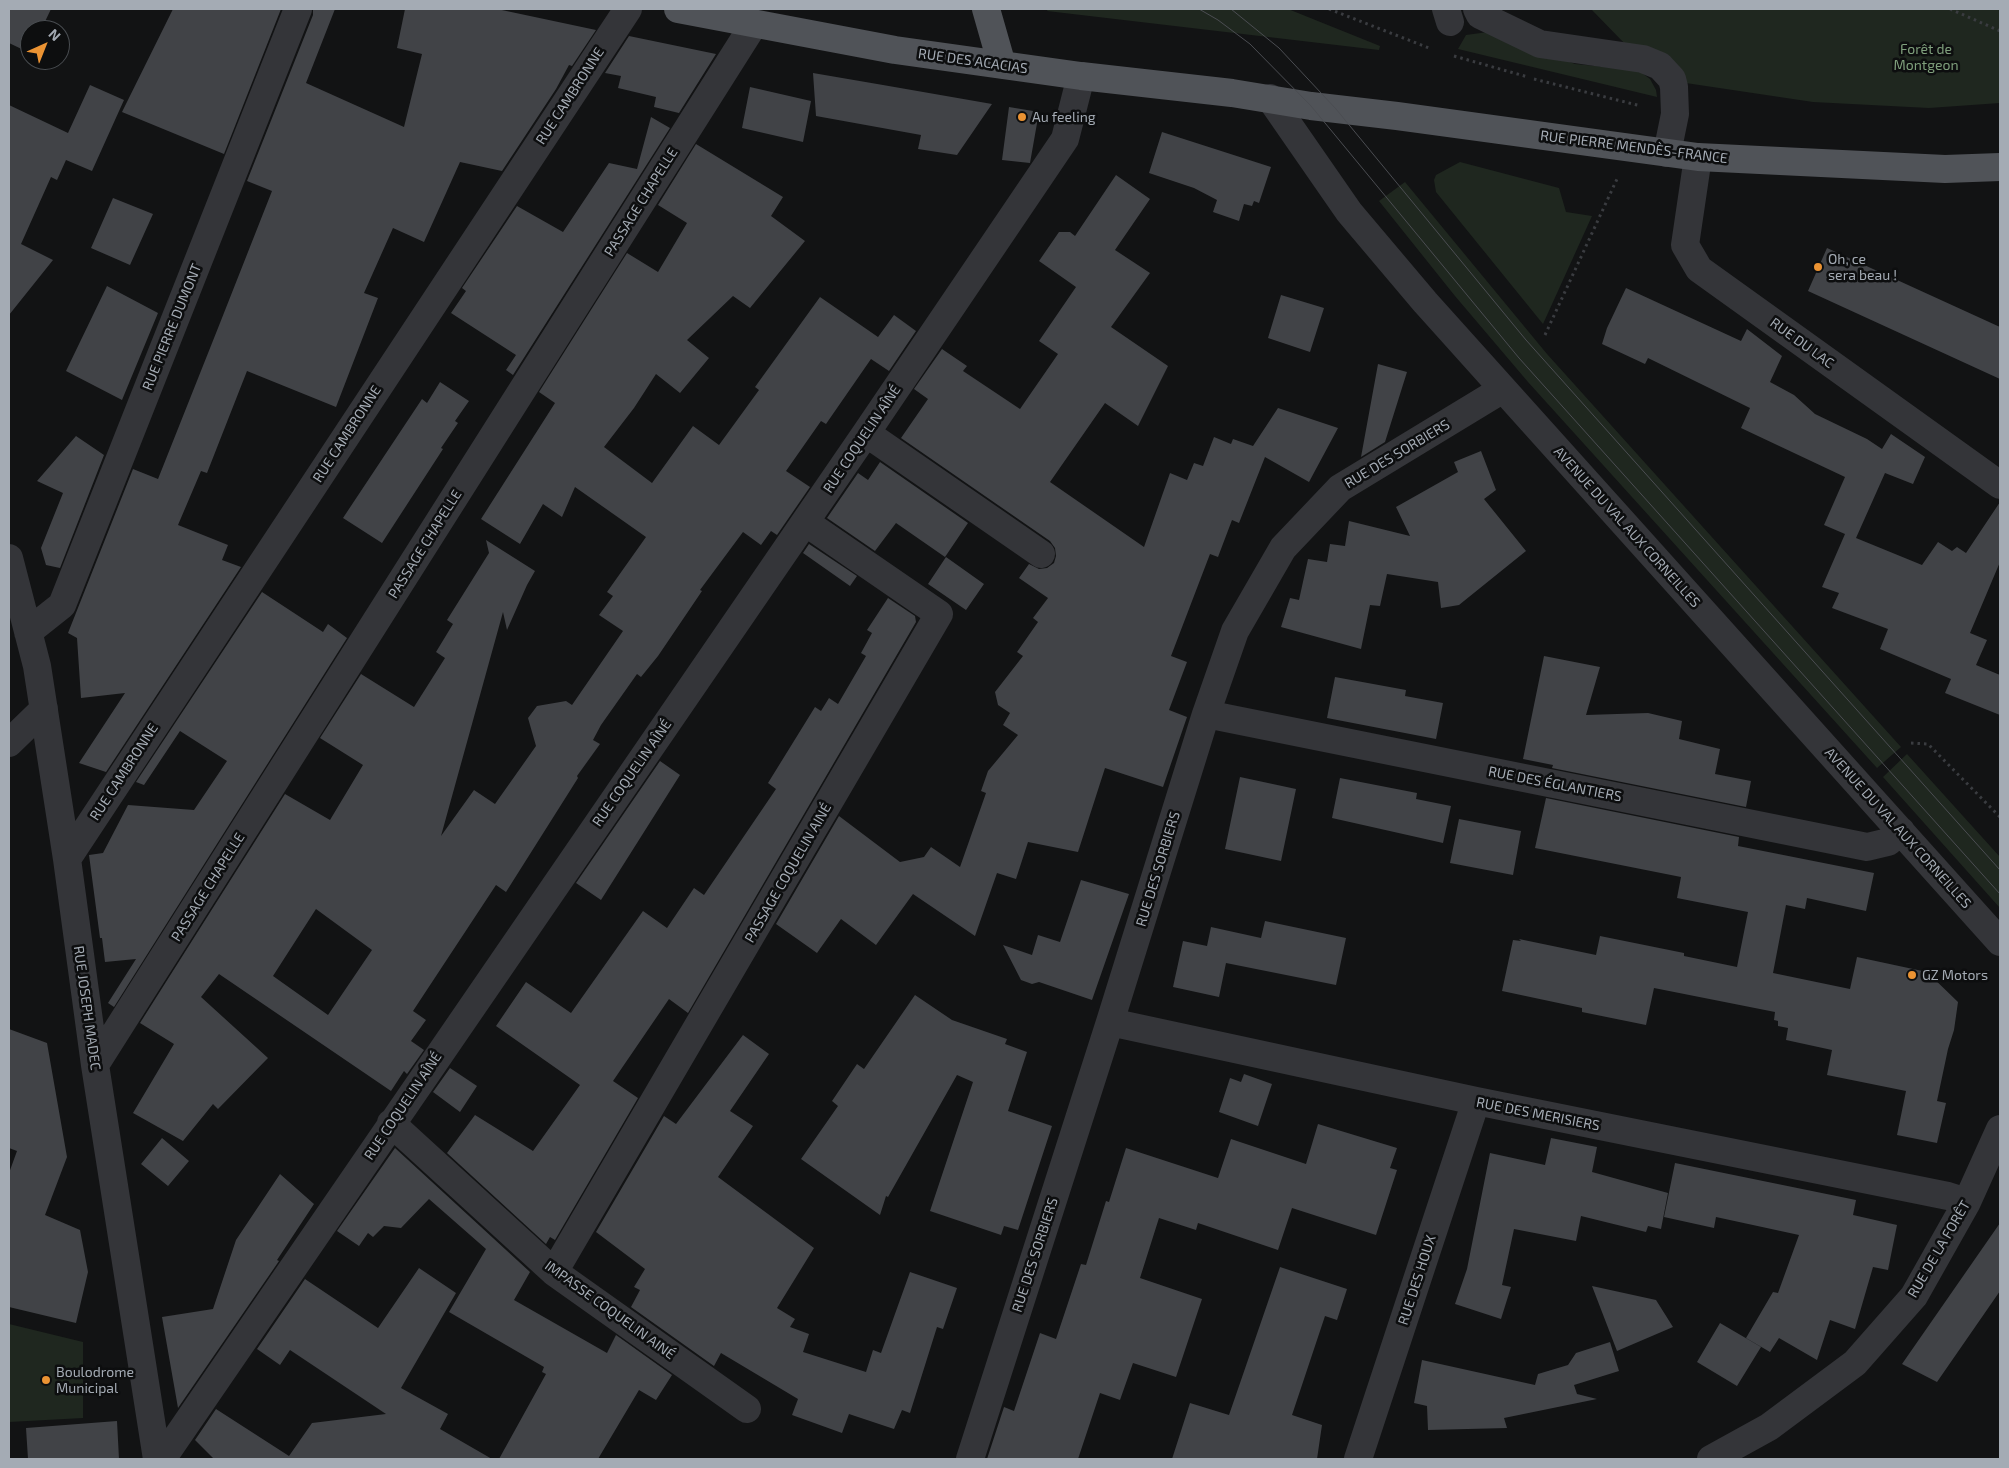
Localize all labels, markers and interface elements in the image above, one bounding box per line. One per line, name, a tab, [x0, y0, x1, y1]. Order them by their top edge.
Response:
north arrow	[20, 20, 70, 70]
text: N	[46, 25, 65, 44]
park label: Forêt de Montgeon	[1893, 41, 1959, 74]
street label: RUE CAMBRONNE	[532, 44, 608, 148]
street label: RUE DES ACACIAS	[917, 45, 1029, 77]
place label: Au feeling	[1032, 109, 1096, 125]
marker: Au feeling	[1016, 111, 1028, 123]
street label: RUE PIERRE MENDÈS-FRANCE	[1539, 127, 1729, 167]
street label: PASSAGE CHAPELLE	[601, 145, 681, 259]
place label: Oh, ce sera beau !	[1828, 251, 1897, 284]
street label: RUE PIERRE DUMONT	[139, 261, 205, 393]
marker: Oh, ce sera beau !	[1812, 261, 1824, 273]
street label: RUE DU LAC	[1767, 314, 1837, 372]
street label: RUE CAMBRONNE	[309, 382, 385, 486]
street label: RUE COQUELIN AÎNÉ	[820, 382, 904, 496]
street label: RUE DES SORBIERS	[1341, 416, 1453, 492]
street label: AVENUE DU VAL AUX CORNEILLES	[1550, 443, 1704, 611]
street label: PASSAGE CHAPELLE	[385, 487, 465, 601]
street label: RUE COQUELIN AÎNÉ	[589, 716, 675, 830]
street label: RUE CAMBRONNE	[86, 720, 162, 824]
street label: AVENUE DU VAL AUX CORNEILLES	[1821, 744, 1975, 912]
street label: RUE DES ÉGLANTIERS	[1487, 763, 1623, 805]
street label: PASSAGE COQUELIN AINÉ	[741, 800, 835, 946]
street label: RUE DES SORBIERS	[1132, 809, 1184, 929]
street label: PASSAGE CHAPELLE	[168, 830, 248, 944]
street label: RUE JOSEPH MADEC	[70, 945, 104, 1071]
place label: GZ Motors	[1922, 967, 1988, 983]
marker: GZ Motors	[1906, 969, 1918, 981]
street label: RUE COQUELIN AÎNÉ	[361, 1049, 445, 1163]
street label: RUE DES MERISIERS	[1475, 1094, 1601, 1134]
street label: RUE DES SORBIERS	[1009, 1196, 1061, 1314]
street label: RUE DE LA FORÊT	[1904, 1197, 1974, 1301]
street label: RUE DES HOUX	[1395, 1233, 1439, 1327]
street label: IMPASSE COQUELIN AINÉ	[542, 1257, 678, 1363]
place label: Boulodrome Municipal	[56, 1364, 134, 1396]
marker: Boulodrome Municipal	[40, 1374, 52, 1386]

